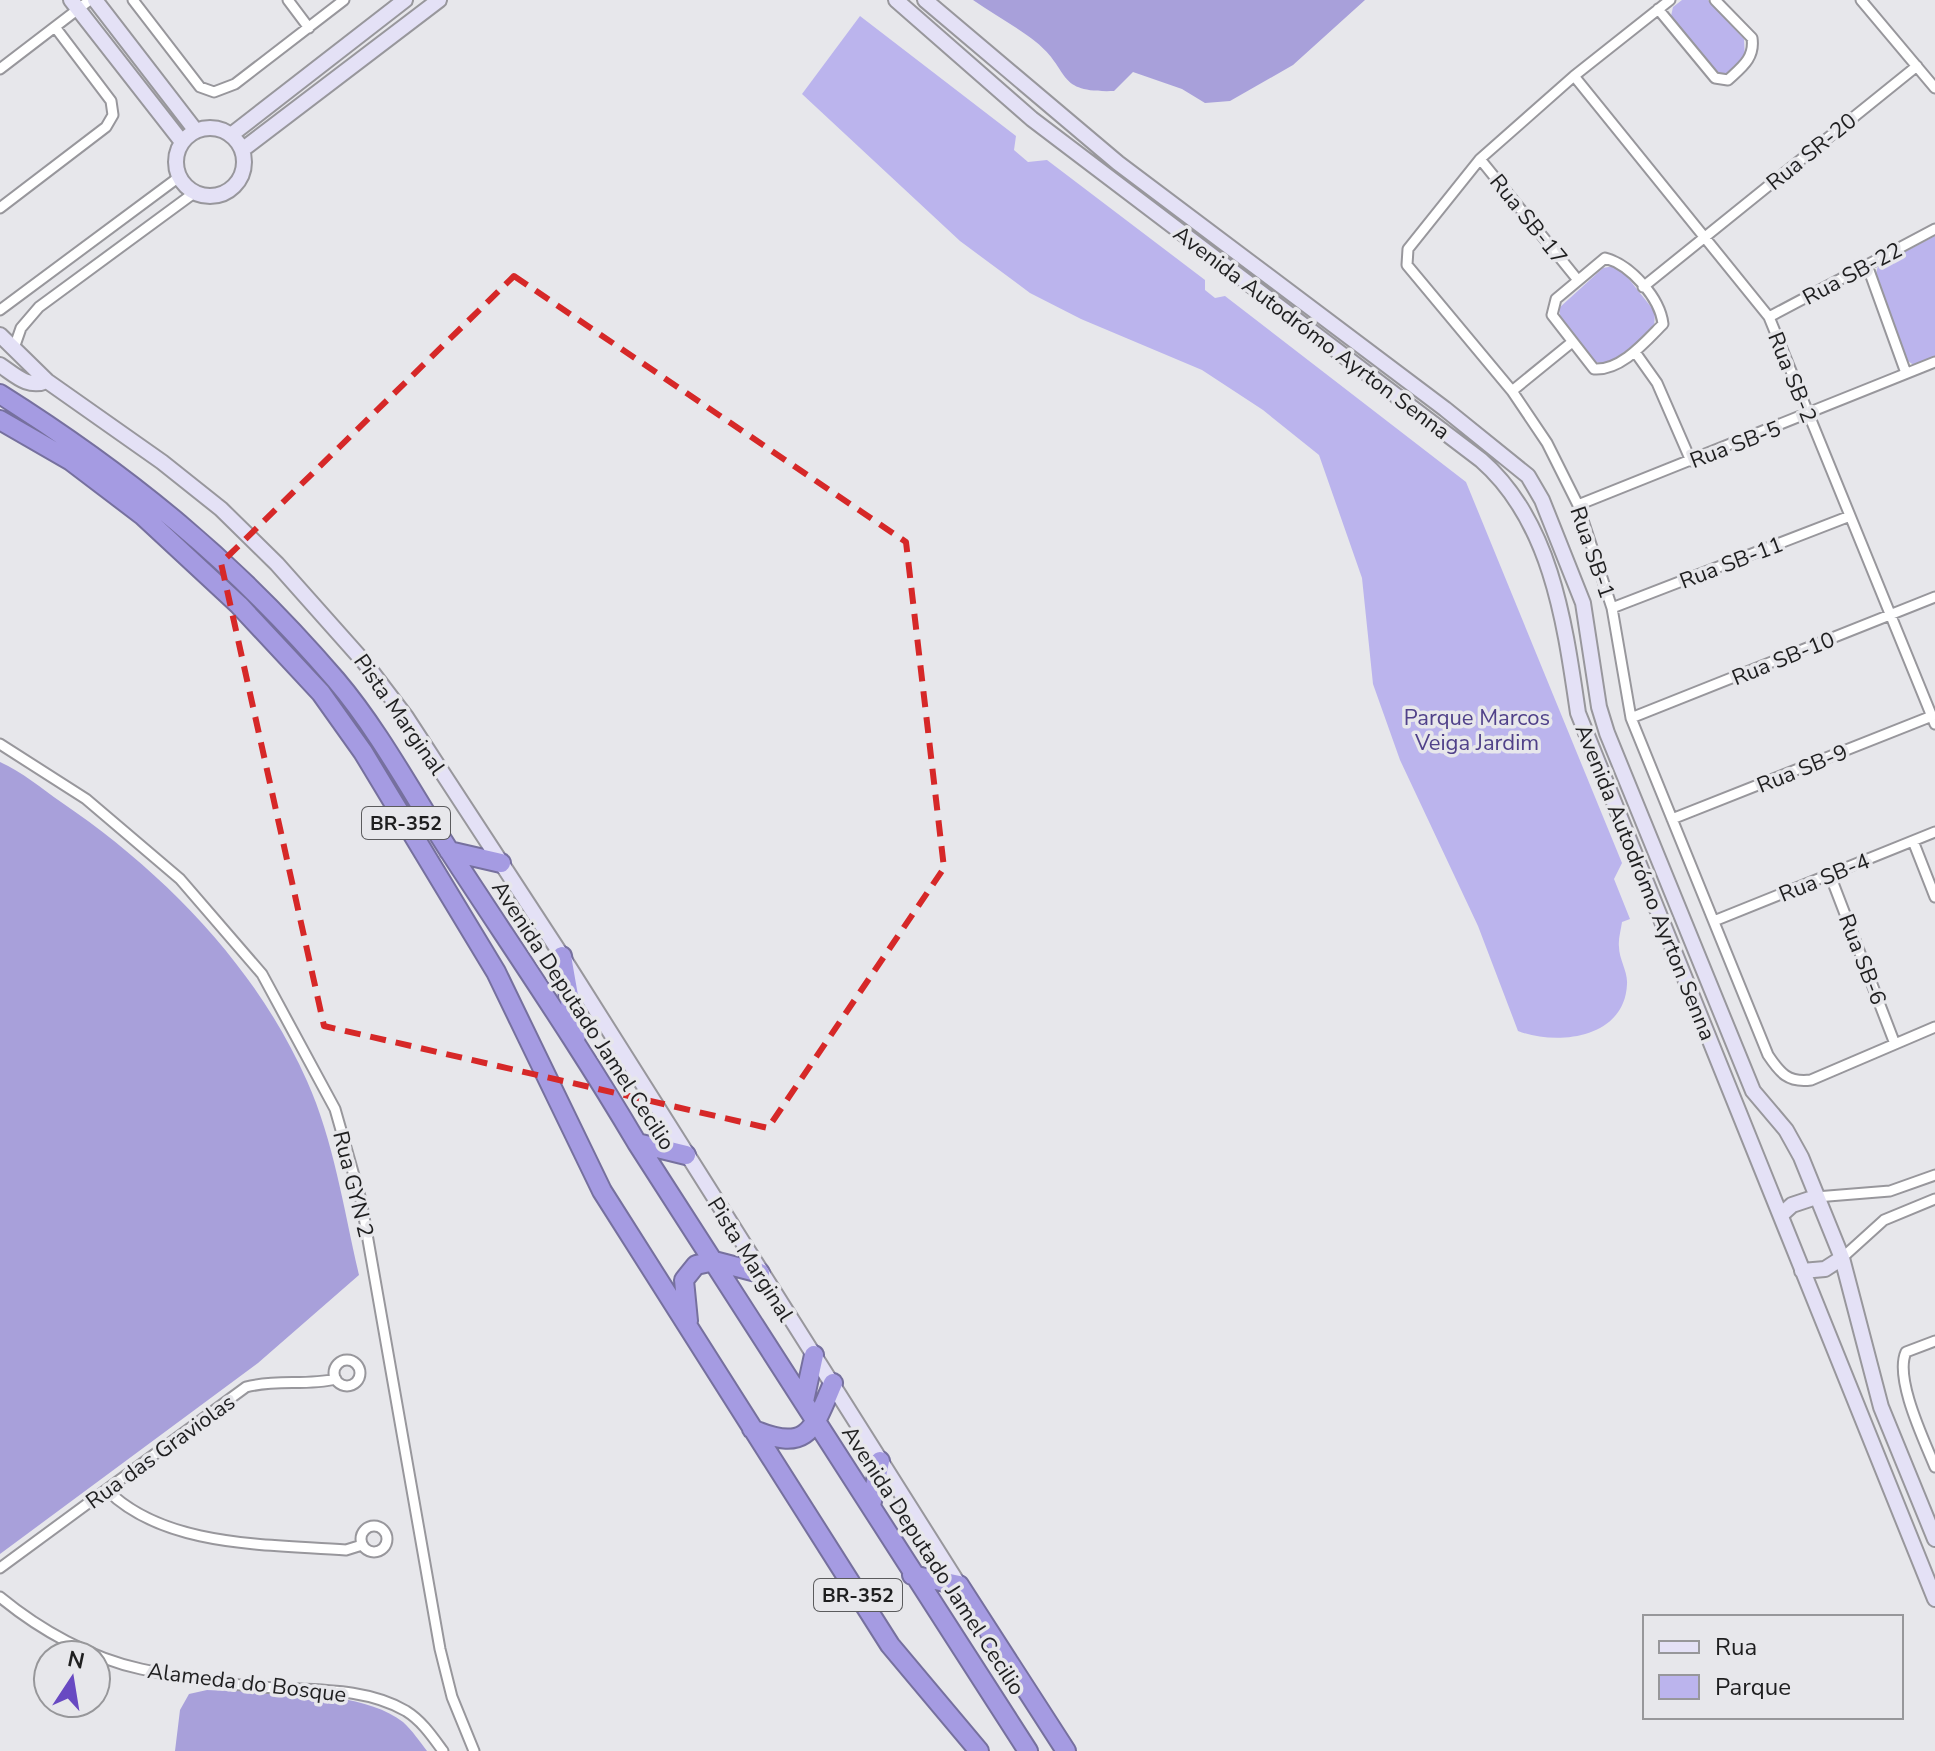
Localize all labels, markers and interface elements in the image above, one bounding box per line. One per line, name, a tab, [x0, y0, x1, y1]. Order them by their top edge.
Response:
street label: Rua SR-20	[1760, 106, 1863, 197]
street label: Rua SB-17	[1482, 168, 1574, 271]
street label: Avenida Autodrómo Ayrton Senna	[1167, 219, 1456, 447]
street label: Rua SB-22	[1798, 235, 1907, 313]
street label: Rua SB-2	[1760, 328, 1824, 427]
street label: Rua SB-5	[1685, 414, 1785, 476]
street label: Rua SB-1	[1562, 502, 1622, 602]
street label: Rua SB-11	[1675, 529, 1787, 596]
street label: Rua SB-10	[1727, 625, 1839, 693]
street label: Pista Marginal	[346, 648, 452, 781]
park label: Parque Marcos Veiga Jardim	[1404, 703, 1550, 758]
street label: Avenida Autodrómo Ayrton Senna	[1568, 720, 1722, 1045]
street label: Rua SB-9	[1753, 737, 1852, 801]
road number: BR-352	[362, 807, 450, 839]
street label: Rua SB-4	[1775, 846, 1874, 910]
street label: Avenida Deputado Jamel Cecilio	[485, 875, 682, 1156]
street label: Rua SB-6	[1831, 909, 1893, 1009]
street label: Rua GYN 2	[325, 1128, 381, 1241]
street label: Pista Marginal	[700, 1192, 801, 1328]
street label: Rua das Graviolas	[80, 1387, 241, 1516]
street label: Avenida Deputado Jamel Cecilio	[835, 1420, 1032, 1701]
road number: BR-352	[814, 1579, 902, 1611]
legend	[1643, 1615, 1903, 1719]
text: Rua	[1715, 1631, 1757, 1663]
north arrow	[32, 1639, 112, 1719]
text: N	[65, 1644, 87, 1677]
street label: Alameda do Bosque	[146, 1656, 348, 1710]
text: Parque	[1715, 1671, 1791, 1703]

